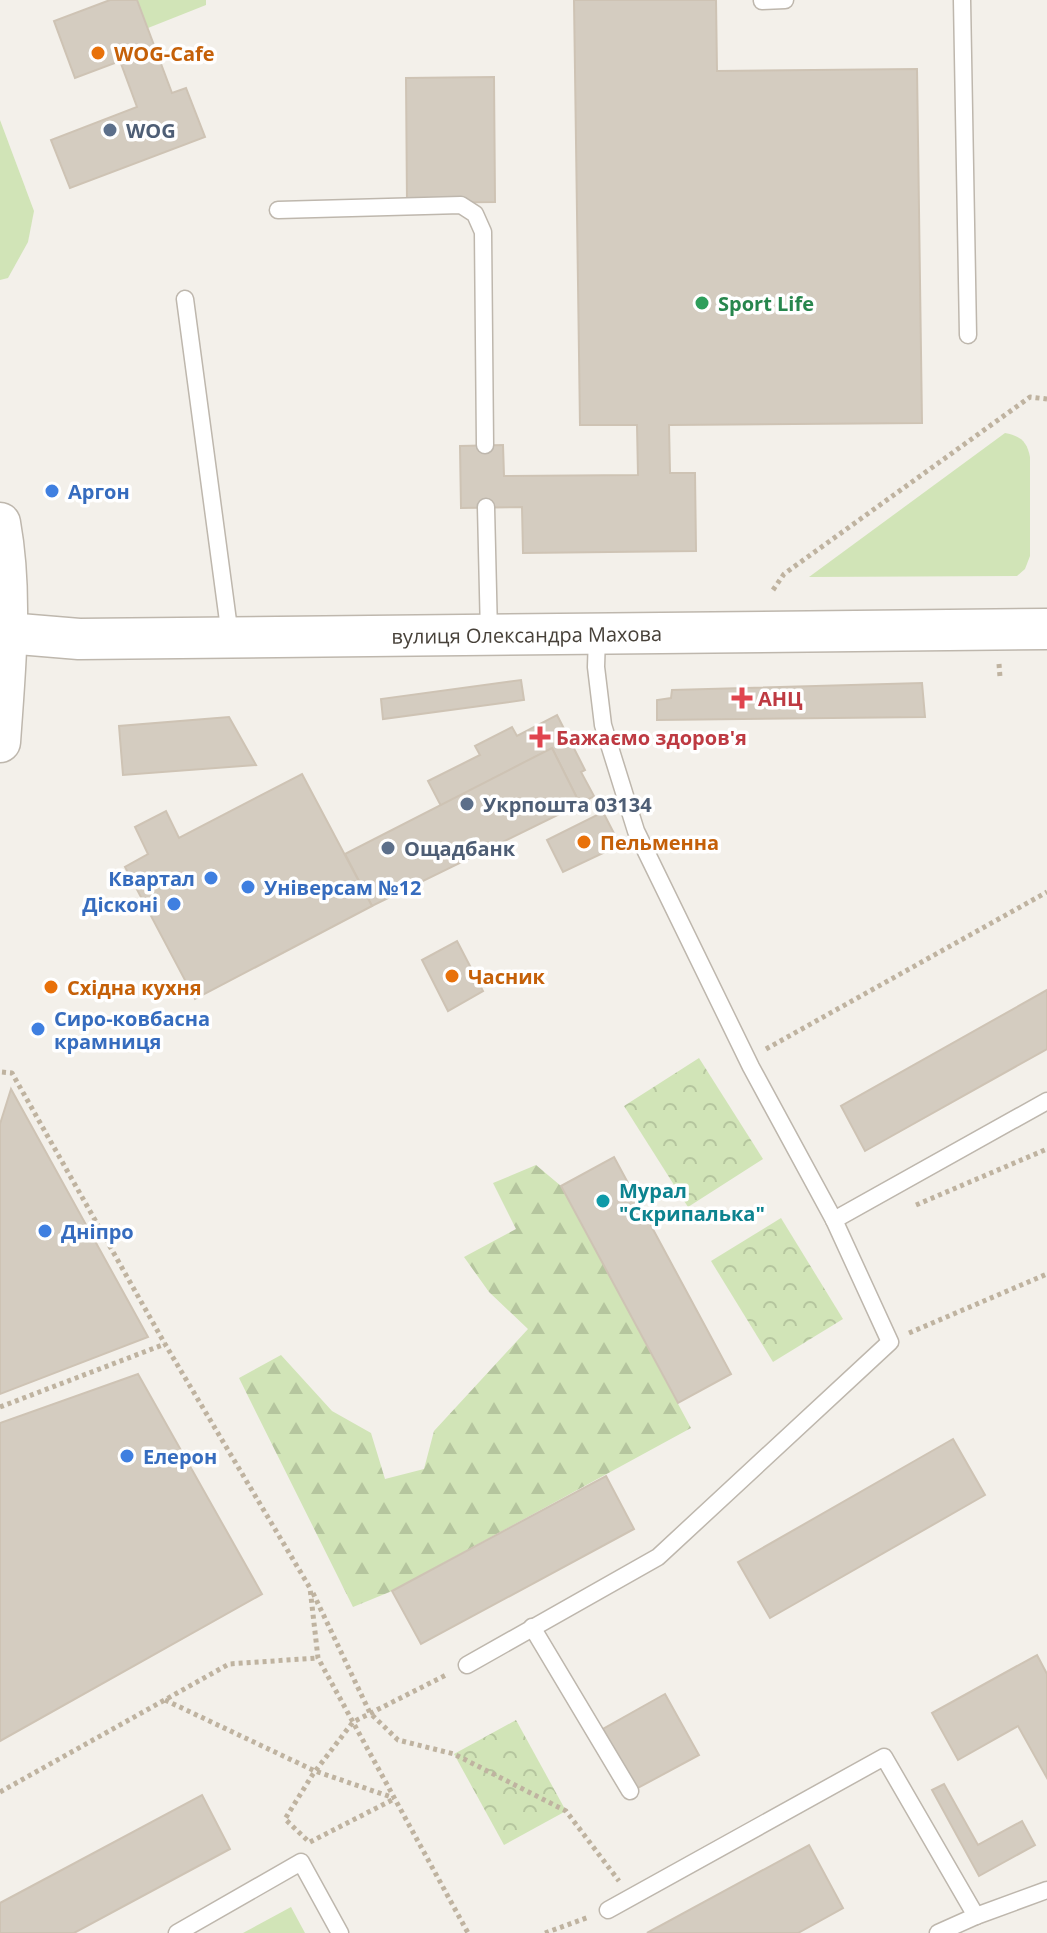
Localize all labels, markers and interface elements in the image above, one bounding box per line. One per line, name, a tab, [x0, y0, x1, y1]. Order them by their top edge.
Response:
place label: WOG-Cafe	[114, 40, 215, 67]
marker: WOG-Cafe	[89, 44, 107, 62]
place label: WOG	[126, 117, 176, 144]
marker: WOG	[101, 121, 119, 139]
place label: Sport Life	[718, 290, 814, 317]
marker: Sport Life	[693, 294, 711, 312]
place label: Аргон	[68, 478, 130, 505]
marker: Аргон	[43, 482, 61, 500]
street label: вулиця Олександра Махова	[391, 619, 662, 649]
place label: АНЦ	[758, 685, 803, 712]
marker: АНЦ	[733, 689, 751, 707]
place label: Бажаємо здоров'я	[556, 724, 747, 751]
marker: Бажаємо здоров'я	[531, 728, 549, 746]
place label: Укрпошта 03134	[483, 791, 652, 818]
marker: Укрпошта 03134	[458, 795, 476, 813]
place label: Пельменна	[600, 829, 719, 856]
marker: Пельменна	[575, 833, 593, 851]
place label: Ощадбанк	[404, 835, 516, 862]
marker: Ощадбанк	[379, 839, 397, 857]
place label: Квартал	[108, 865, 195, 892]
marker: Квартал	[202, 869, 220, 887]
place label: Універсам №12	[264, 874, 422, 901]
marker: Універсам №12	[239, 878, 257, 896]
place label: Дісконі	[82, 891, 158, 918]
marker: Дісконі	[165, 895, 183, 913]
place label: Часник	[468, 963, 546, 990]
marker: Часник	[443, 967, 461, 985]
place label: Східна кухня	[67, 974, 202, 1001]
marker: Східна кухня	[42, 978, 60, 996]
place label: Сиро-ковбасна крамниця	[54, 1005, 210, 1055]
marker: Сиро-ковбасна крамниця	[29, 1020, 47, 1038]
place label: Мурал "Скрипалька"	[619, 1177, 765, 1227]
marker: Мурал "Скрипалька"	[594, 1192, 612, 1210]
place label: Дніпро	[61, 1218, 134, 1245]
marker: Дніпро	[36, 1222, 54, 1240]
place label: Елерон	[143, 1443, 217, 1470]
marker: Елерон	[118, 1447, 136, 1465]

